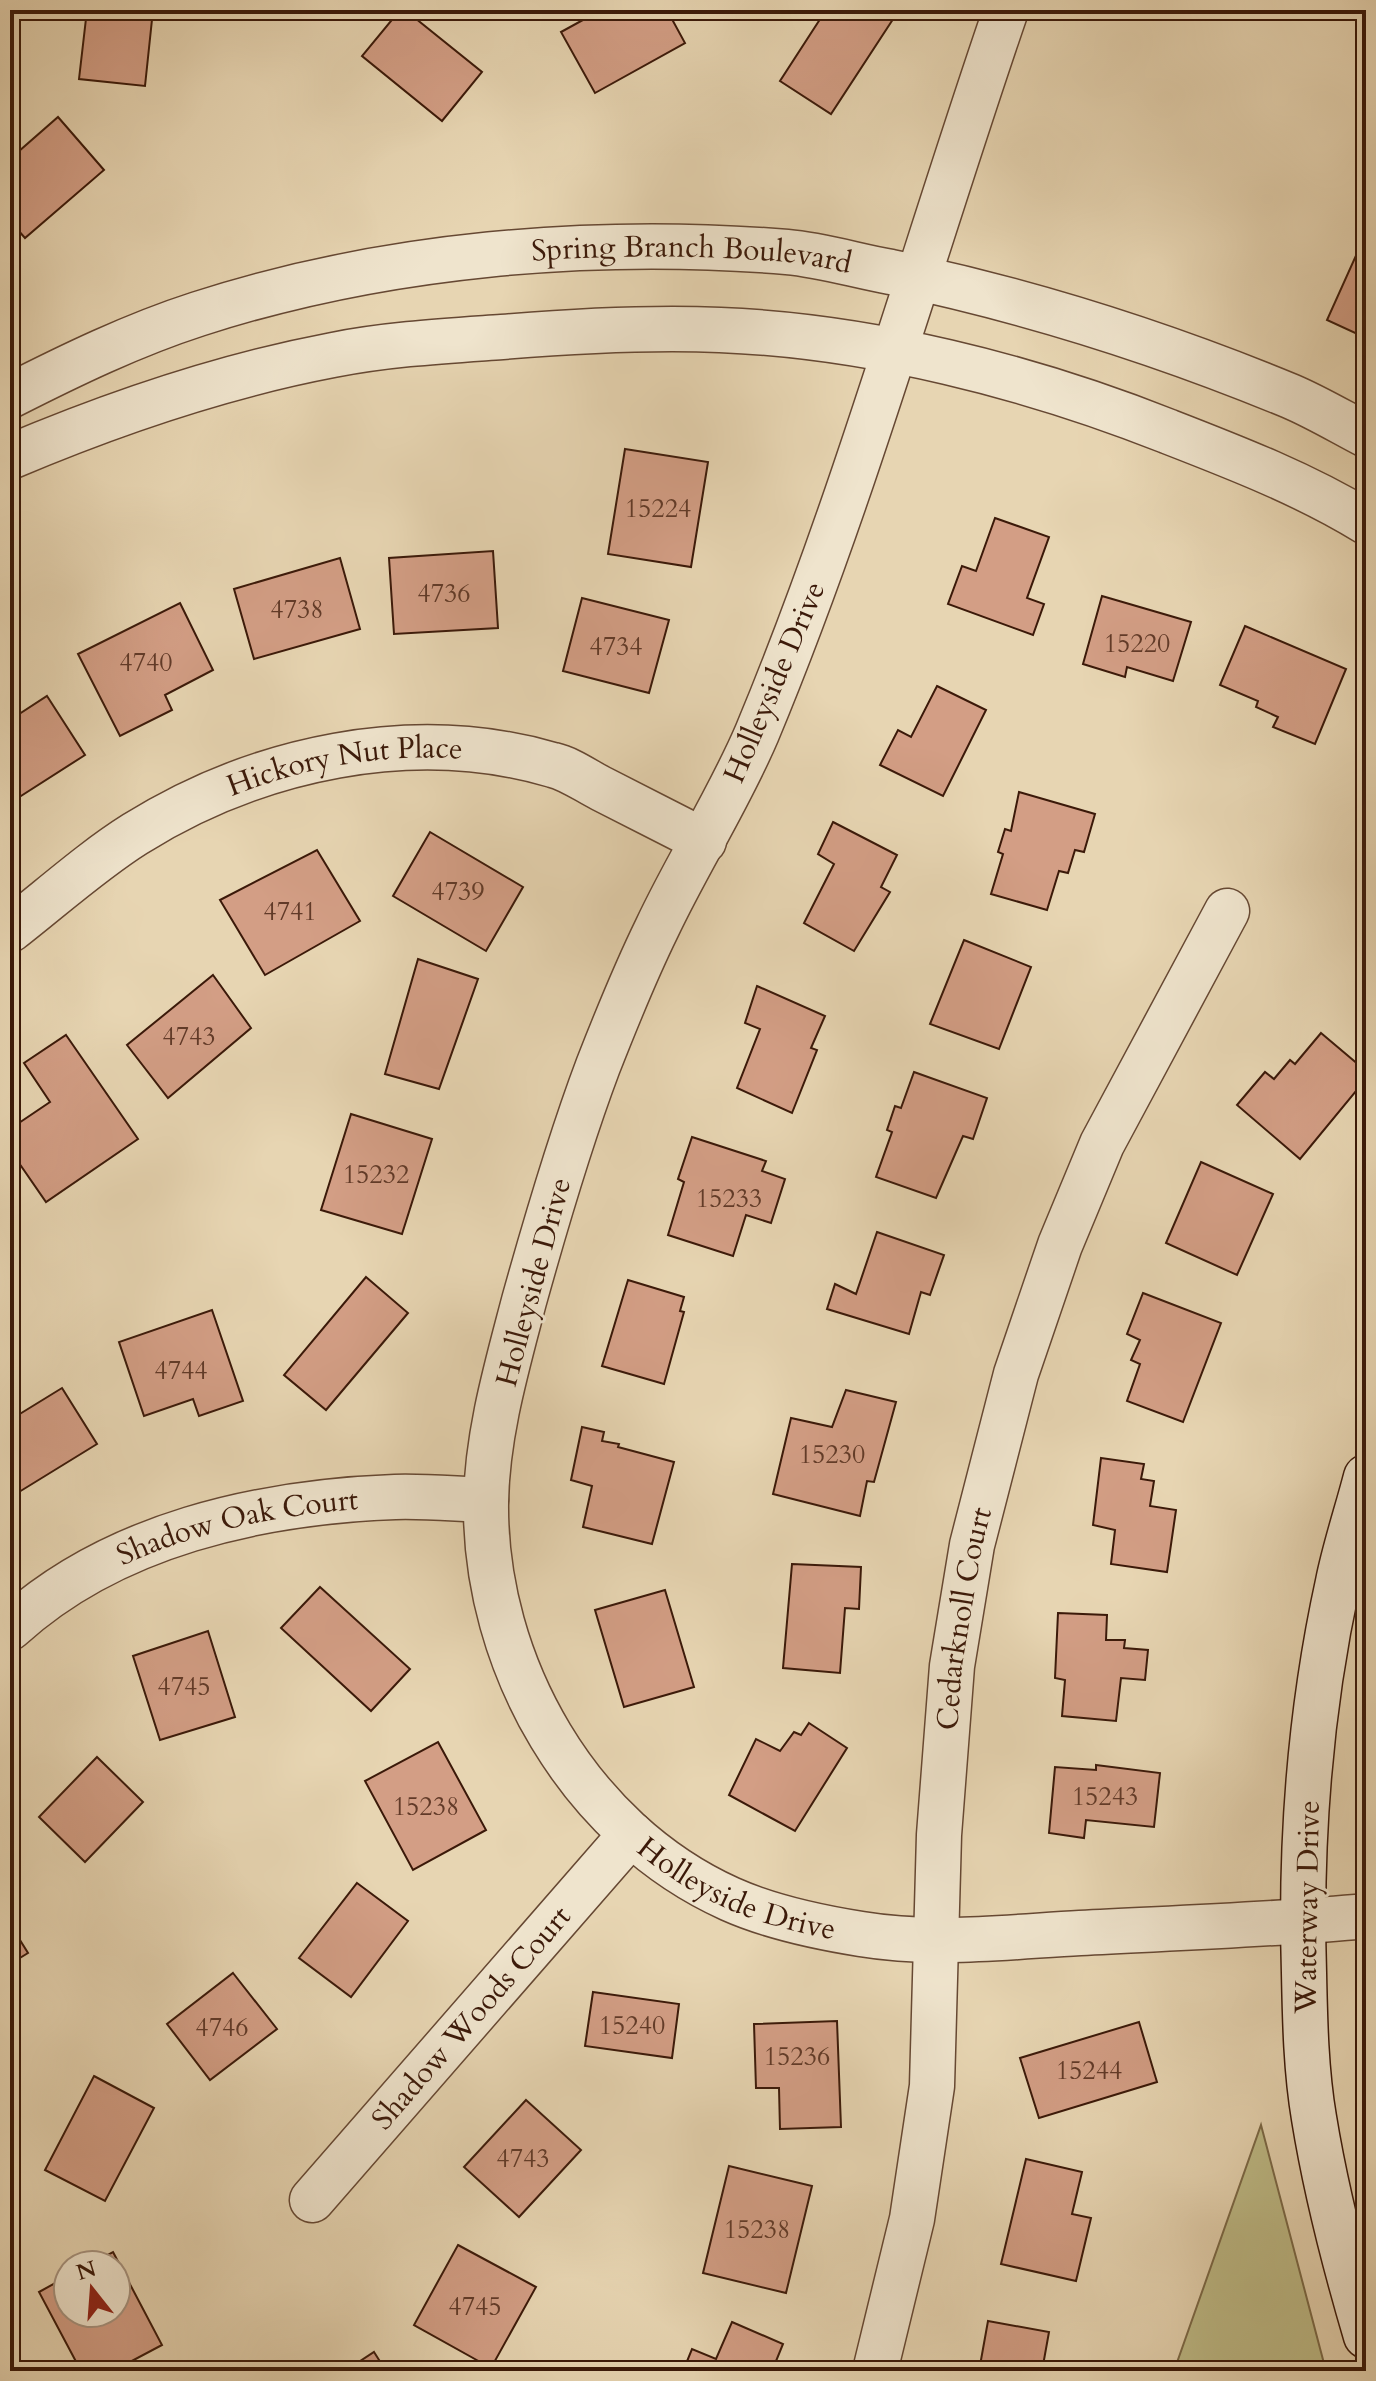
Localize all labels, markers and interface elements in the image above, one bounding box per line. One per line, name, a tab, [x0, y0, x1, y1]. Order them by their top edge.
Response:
street label: Spring Branch Boulevard	[530, 226, 856, 284]
house number: 15224	[625, 491, 691, 526]
street label: Holleyside Drive	[714, 575, 835, 789]
house number: 4736	[417, 576, 471, 611]
house number: 4738	[270, 592, 324, 627]
house number: 15220	[1104, 626, 1170, 661]
house number: 4734	[589, 629, 643, 664]
house number: 4740	[119, 645, 173, 680]
street label: Hickory Nut Place	[221, 727, 464, 806]
house number: 4739	[431, 874, 485, 909]
house number: 4741	[263, 894, 317, 929]
house number: 4743	[162, 1019, 216, 1054]
house number: 15232	[343, 1157, 409, 1192]
street label: Holleyside Drive	[486, 1173, 581, 1391]
house number: 15233	[696, 1181, 762, 1216]
house number: 4744	[154, 1353, 208, 1388]
house number: 15230	[799, 1437, 865, 1472]
street label: Shadow Oak Court	[110, 1479, 360, 1576]
street label: Cedarknoll Court	[927, 1502, 1002, 1732]
house number: 4745	[157, 1669, 211, 1704]
house number: 15243	[1072, 1779, 1138, 1814]
house number: 15238	[393, 1789, 459, 1824]
street label: Waterway Drive	[1285, 1800, 1330, 2015]
street label: Holleyside Drive	[628, 1828, 839, 1950]
street label: Shadow Woods Court	[362, 1897, 581, 2139]
house number: 15240	[599, 2008, 665, 2043]
house number: 4746	[195, 2010, 249, 2045]
house number: 15236	[764, 2039, 830, 2074]
house number: 15244	[1056, 2053, 1122, 2088]
house number: 4743	[496, 2141, 550, 2176]
house number: 15238	[724, 2212, 790, 2247]
north arrow	[52, 2249, 132, 2329]
text: N	[73, 2254, 100, 2288]
house number: 4745	[448, 2289, 502, 2324]

